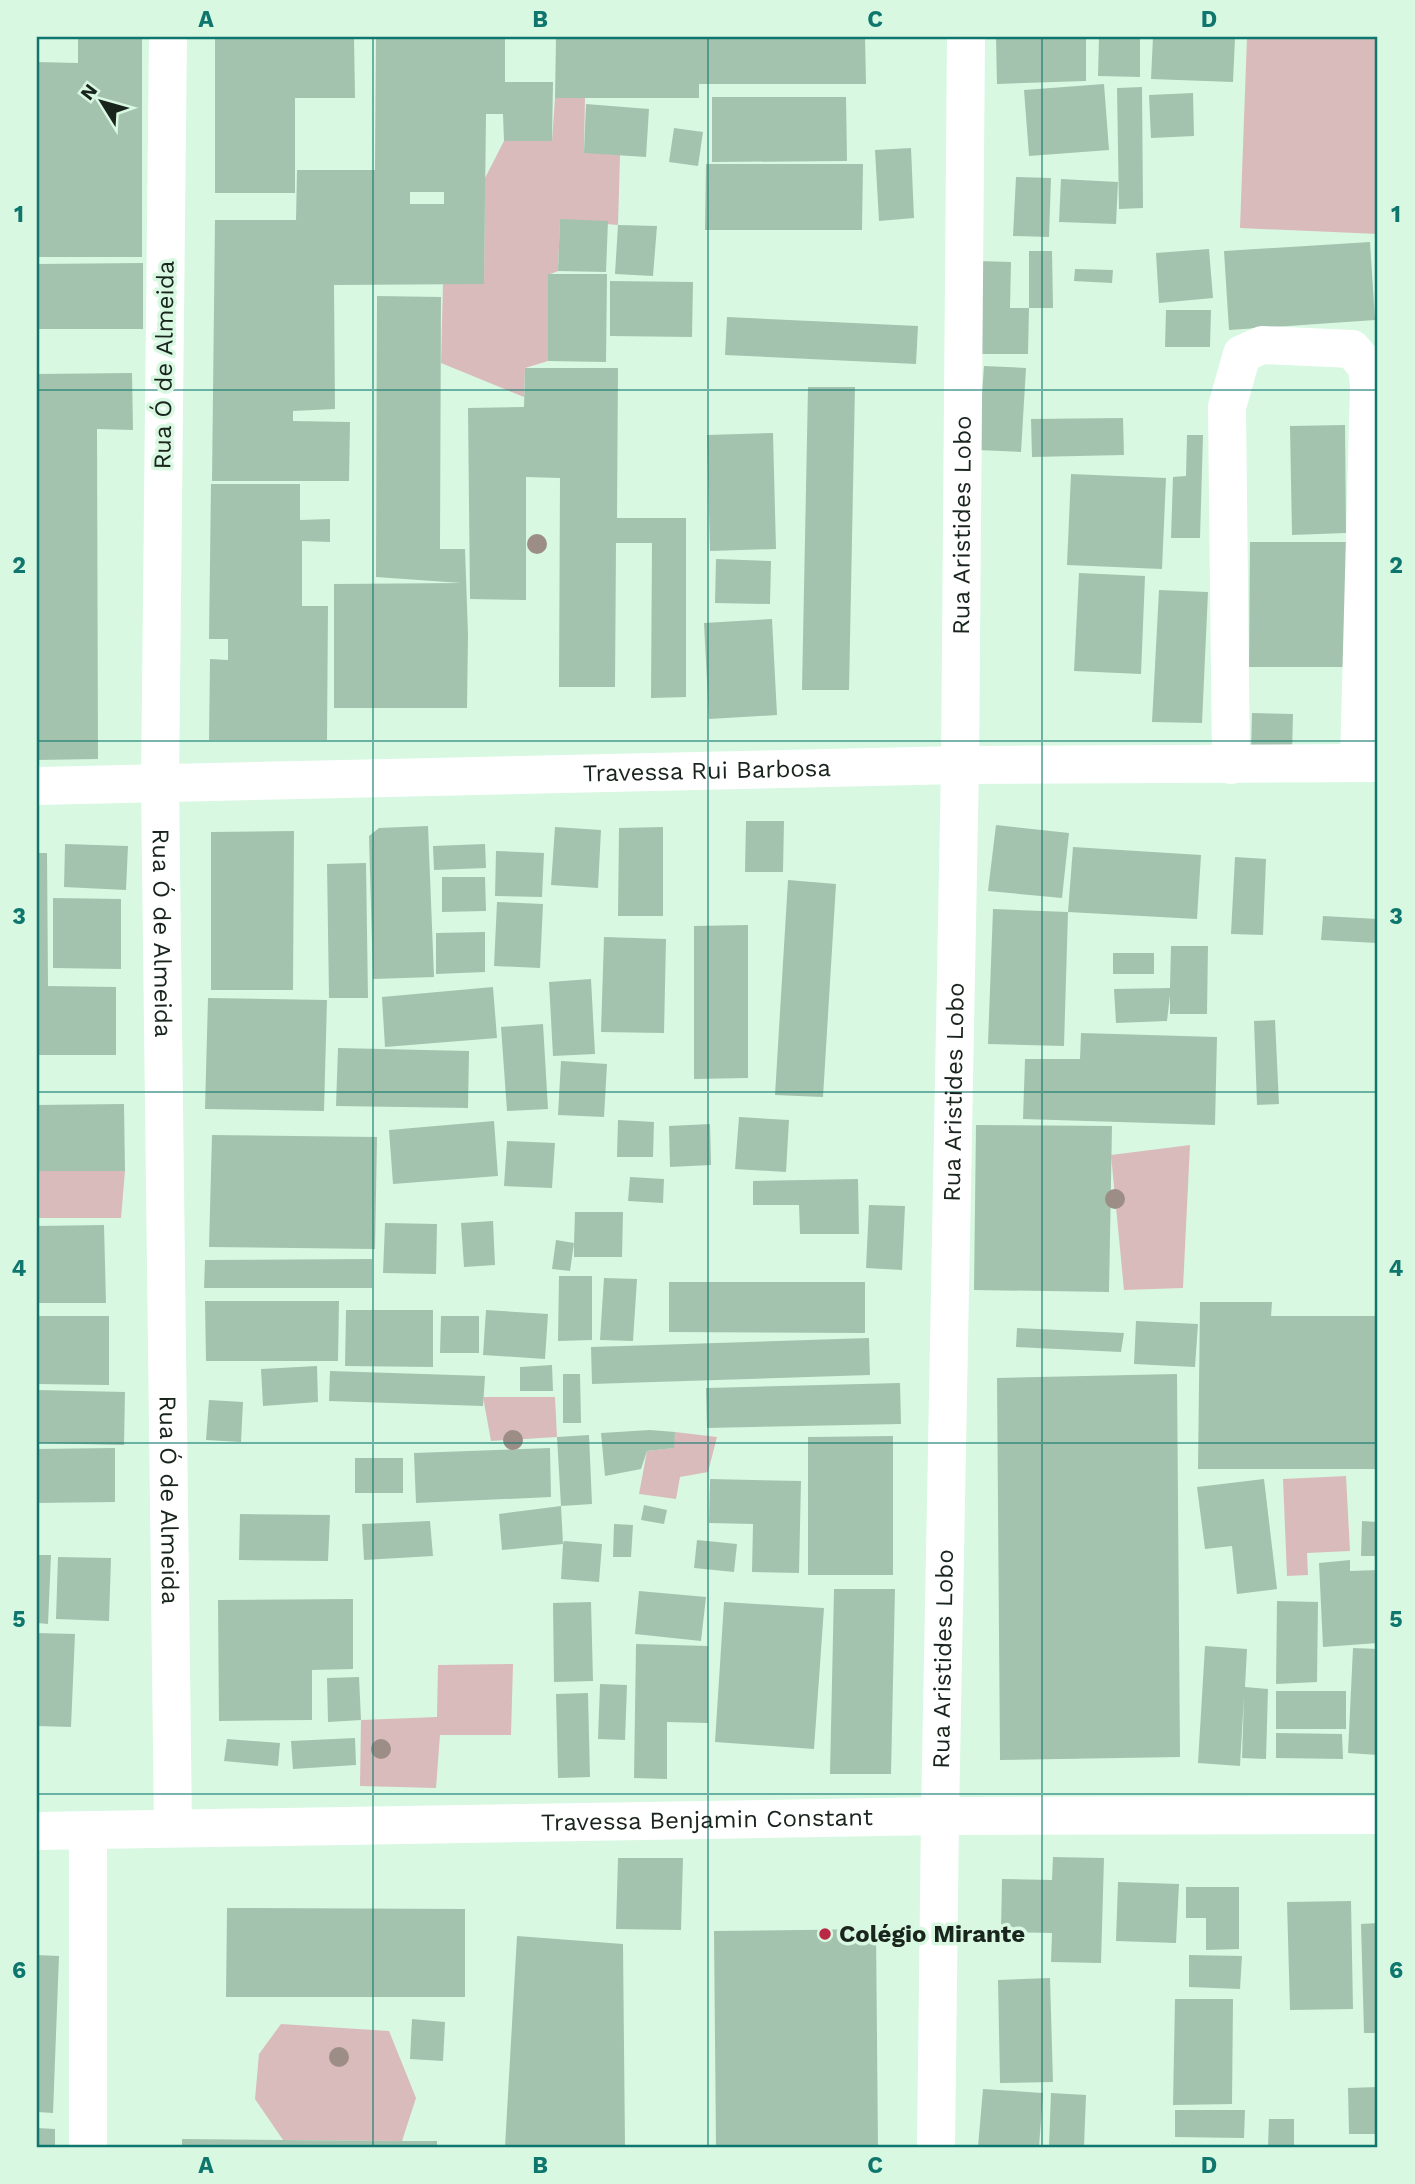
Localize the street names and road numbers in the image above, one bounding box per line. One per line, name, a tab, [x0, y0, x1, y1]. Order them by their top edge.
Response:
street label: Rua Ó de Almeida	[148, 260, 180, 470]
street label: Rua Aristides Lobo	[947, 415, 977, 635]
street label: Travessa Rui Barbosa	[582, 754, 831, 788]
street label: Rua Ó de Almeida	[147, 828, 177, 1038]
street label: Rua Aristides Lobo	[938, 982, 970, 1202]
street label: Rua Ó de Almeida	[154, 1395, 184, 1605]
street label: Rua Aristides Lobo	[927, 1549, 959, 1769]
street label: Travessa Benjamin Constant	[541, 1803, 873, 1837]

